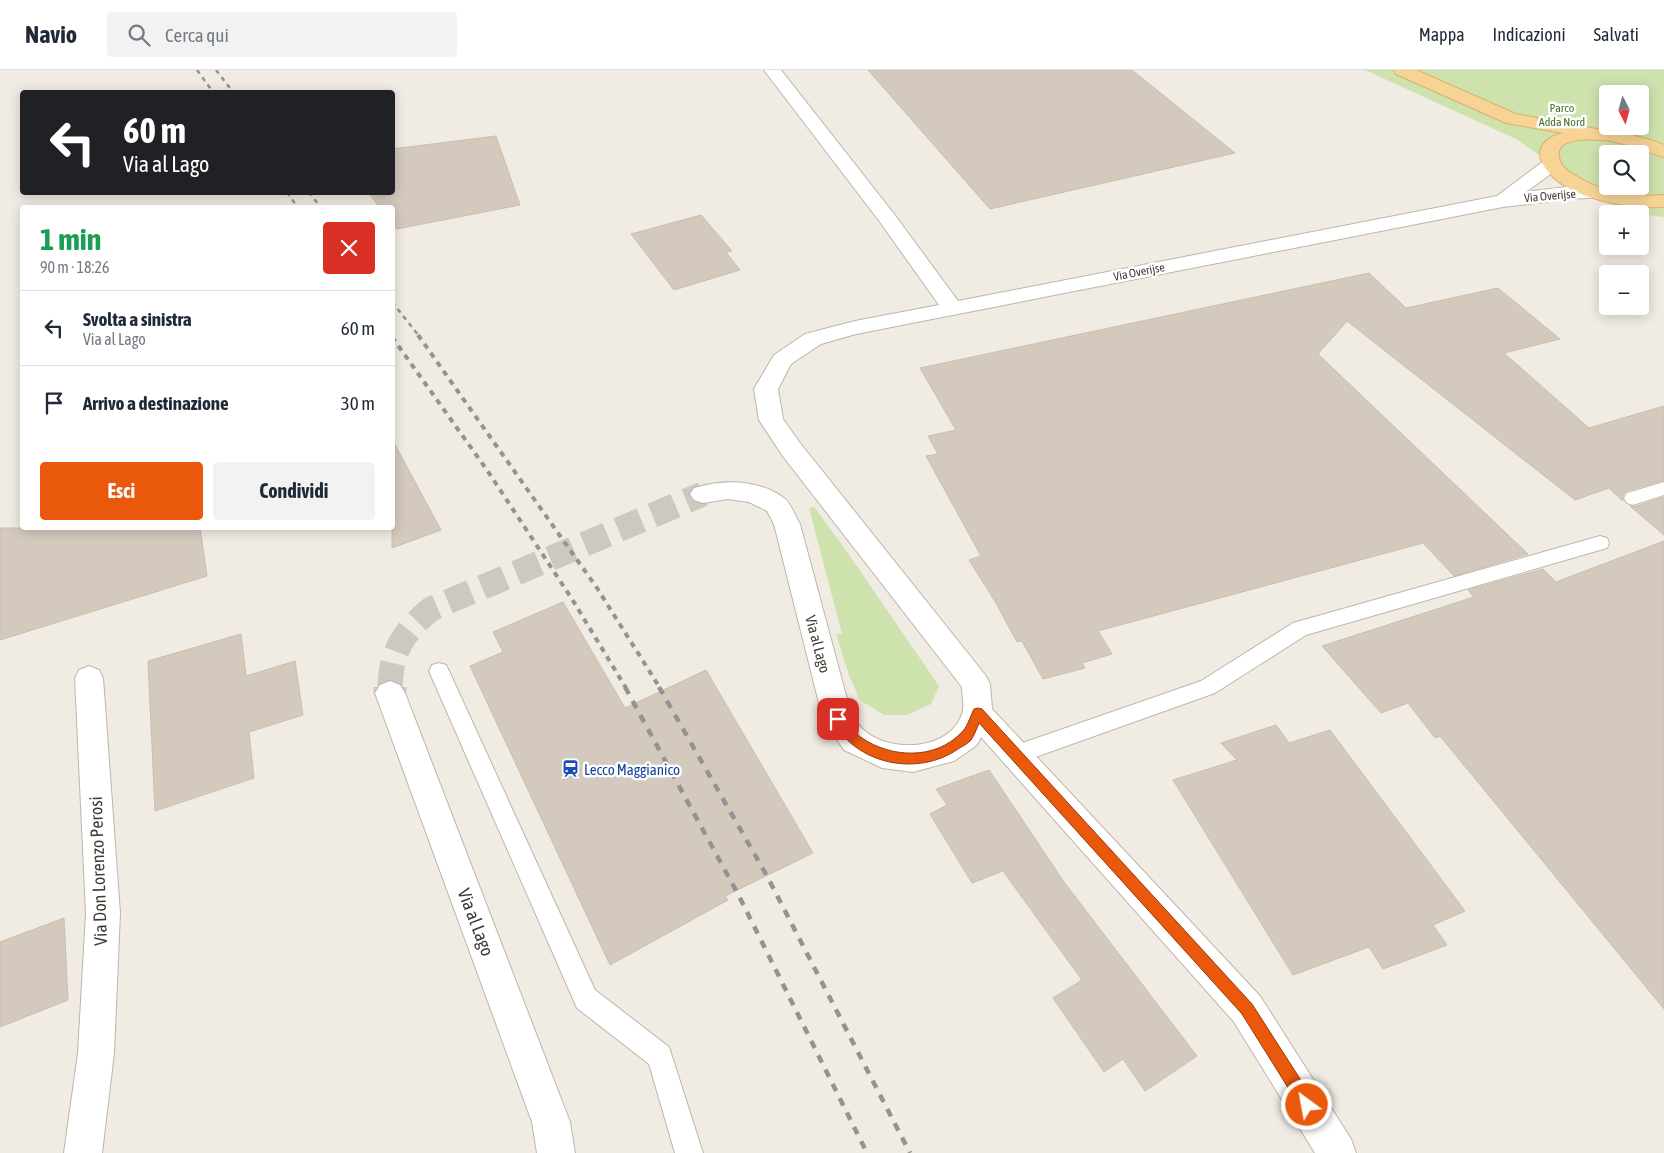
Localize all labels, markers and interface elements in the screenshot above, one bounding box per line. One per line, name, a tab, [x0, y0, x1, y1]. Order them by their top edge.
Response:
search box	[107, 12, 457, 57]
text: Navio	[25, 21, 77, 48]
icon: search	[125, 21, 153, 49]
text: Cerca qui	[165, 24, 229, 46]
text: Mappa	[1419, 24, 1465, 45]
text: Indicazioni	[1493, 24, 1566, 45]
text: Salvati	[1594, 24, 1639, 45]
north arrow	[1599, 85, 1649, 135]
map controls	[1599, 85, 1649, 315]
park label: Parco Adda Nord	[1539, 101, 1585, 129]
icon: left	[40, 110, 105, 175]
text: 60 m	[123, 110, 186, 150]
button: search	[1599, 145, 1649, 195]
text: Via al Lago	[123, 151, 209, 177]
street label: Via Overijse	[1524, 187, 1576, 205]
button: +	[1599, 205, 1649, 255]
text: 1 min	[40, 222, 101, 256]
button: close	[323, 222, 375, 274]
text: 90 m · 18:26	[40, 258, 110, 276]
street label: Via Overijse	[1112, 260, 1166, 284]
button: −	[1599, 265, 1649, 315]
text: Svolta a sinistra	[83, 308, 192, 330]
icon: left	[40, 314, 68, 342]
text: 60 m	[341, 317, 375, 339]
text: Via al Lago	[83, 330, 146, 348]
icon: arrive	[40, 389, 68, 417]
text: Arrivo a destinazione	[83, 392, 229, 414]
text: 30 m	[341, 392, 375, 414]
button: Esci	[40, 462, 203, 520]
button: Condividi	[213, 462, 375, 520]
street label: Via al Lago	[802, 613, 834, 675]
pin	[817, 698, 859, 740]
icon: arrive	[824, 705, 852, 733]
station icon: Lecco Maggianico	[560, 759, 580, 779]
place label: Lecco Maggianico	[584, 761, 680, 778]
street label: Via Don Lorenzo Perosi	[85, 796, 111, 946]
street label: Via al Lago	[454, 885, 498, 959]
position arrow	[1280, 1078, 1332, 1130]

